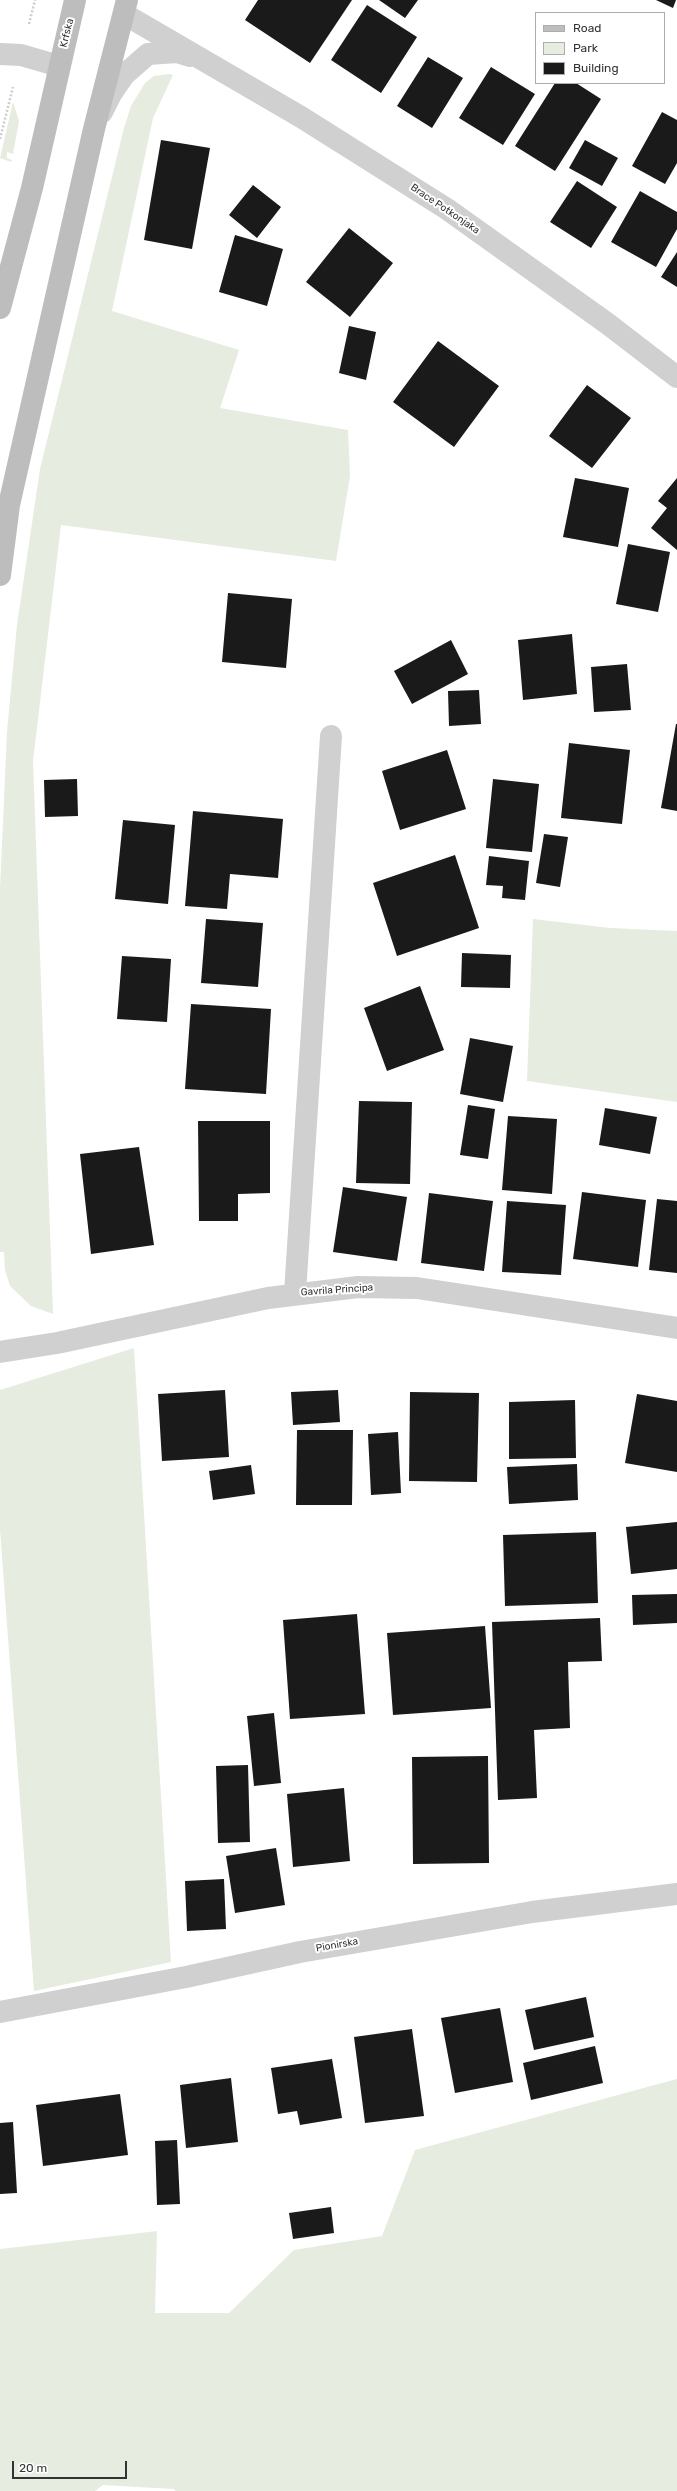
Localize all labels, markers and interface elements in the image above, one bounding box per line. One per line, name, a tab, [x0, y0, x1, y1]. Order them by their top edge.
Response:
legend	[535, 12, 665, 84]
street label: Krfska	[58, 17, 76, 49]
text: Road	[573, 21, 601, 35]
text: Park	[573, 41, 598, 55]
text: Building	[573, 61, 619, 75]
street label: Brace Potkonjaka	[408, 181, 482, 237]
street label: Gavrila Principa	[300, 1281, 374, 1299]
street label: Pionirska	[315, 1935, 359, 1955]
scale bar	[14, 2453, 129, 2479]
text: 20 m	[19, 2461, 47, 2475]

